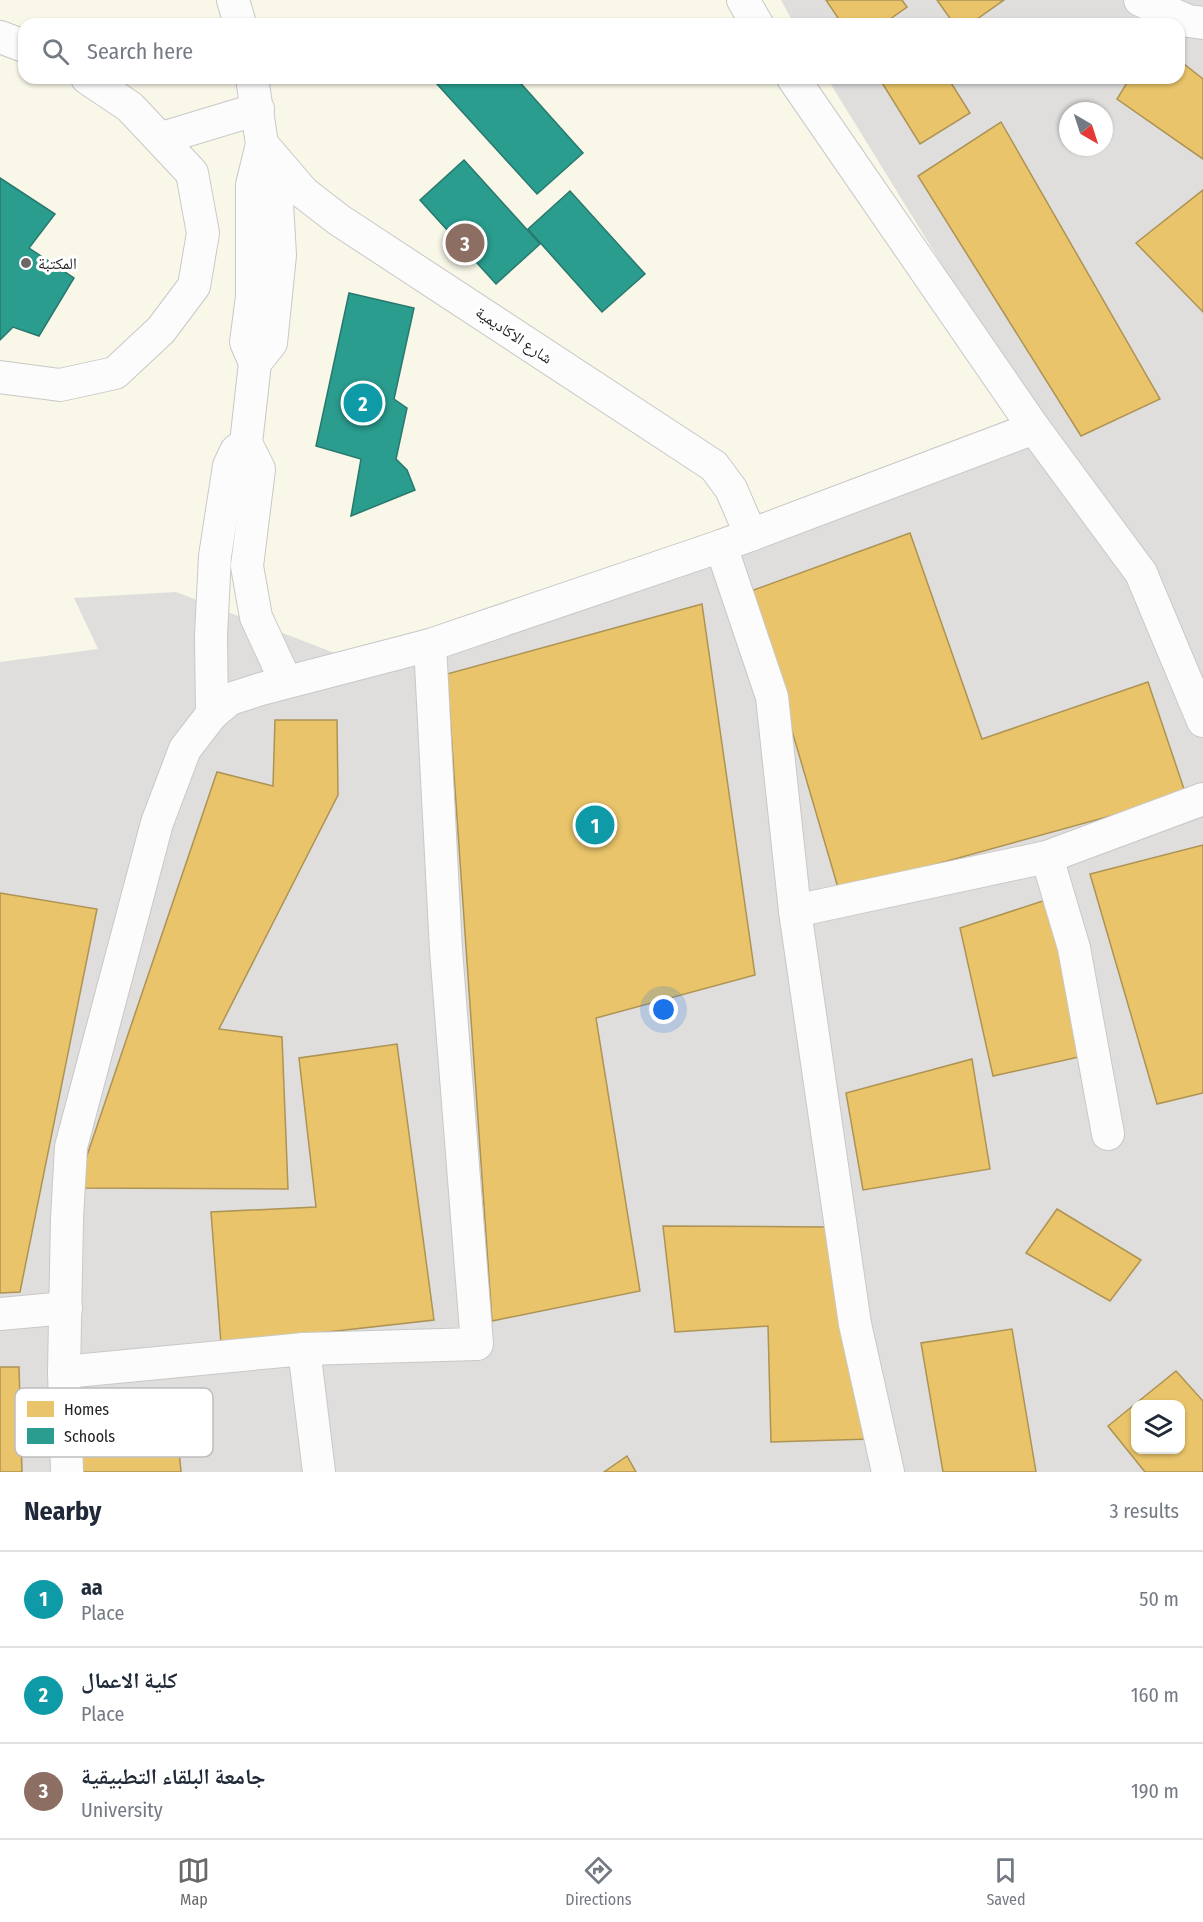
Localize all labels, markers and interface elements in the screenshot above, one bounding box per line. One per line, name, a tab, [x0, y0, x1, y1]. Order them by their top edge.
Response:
search box	[18, 18, 1185, 84]
icon: search	[39, 35, 72, 68]
text: Search here	[87, 38, 193, 65]
north arrow	[1059, 102, 1113, 156]
pin: 3	[446, 220, 484, 266]
place label: المكتبة	[38, 254, 77, 273]
marker: المكتبة	[19, 256, 33, 270]
street label: شارع الاكاديمية	[471, 302, 556, 369]
pin: 2	[344, 380, 382, 426]
pin: 1	[576, 802, 614, 848]
your location	[649, 995, 678, 1024]
legend	[15, 1388, 213, 1457]
text: Homes	[64, 1400, 109, 1419]
map controls	[1131, 1400, 1185, 1454]
button: layers	[1131, 1400, 1185, 1454]
text: Schools	[64, 1427, 115, 1446]
text: Nearby	[24, 1496, 101, 1527]
text: 3 results	[1110, 1499, 1179, 1523]
text: aa	[81, 1574, 103, 1601]
text: 1	[39, 1587, 48, 1611]
text: 50 m	[1139, 1587, 1179, 1611]
text: Place	[81, 1601, 124, 1625]
text: كلية الاعمال	[81, 1667, 177, 1694]
text: 2	[39, 1683, 48, 1707]
text: 160 m	[1131, 1683, 1179, 1707]
text: Place	[81, 1702, 124, 1726]
text: جامعة البلقاء التطبيقية	[81, 1763, 266, 1790]
text: 3	[39, 1779, 48, 1803]
text: 190 m	[1131, 1779, 1179, 1803]
text: University	[81, 1798, 163, 1822]
tab: Map	[177, 1854, 210, 1909]
tab: Directions	[565, 1854, 632, 1909]
tab: Saved	[986, 1854, 1026, 1909]

